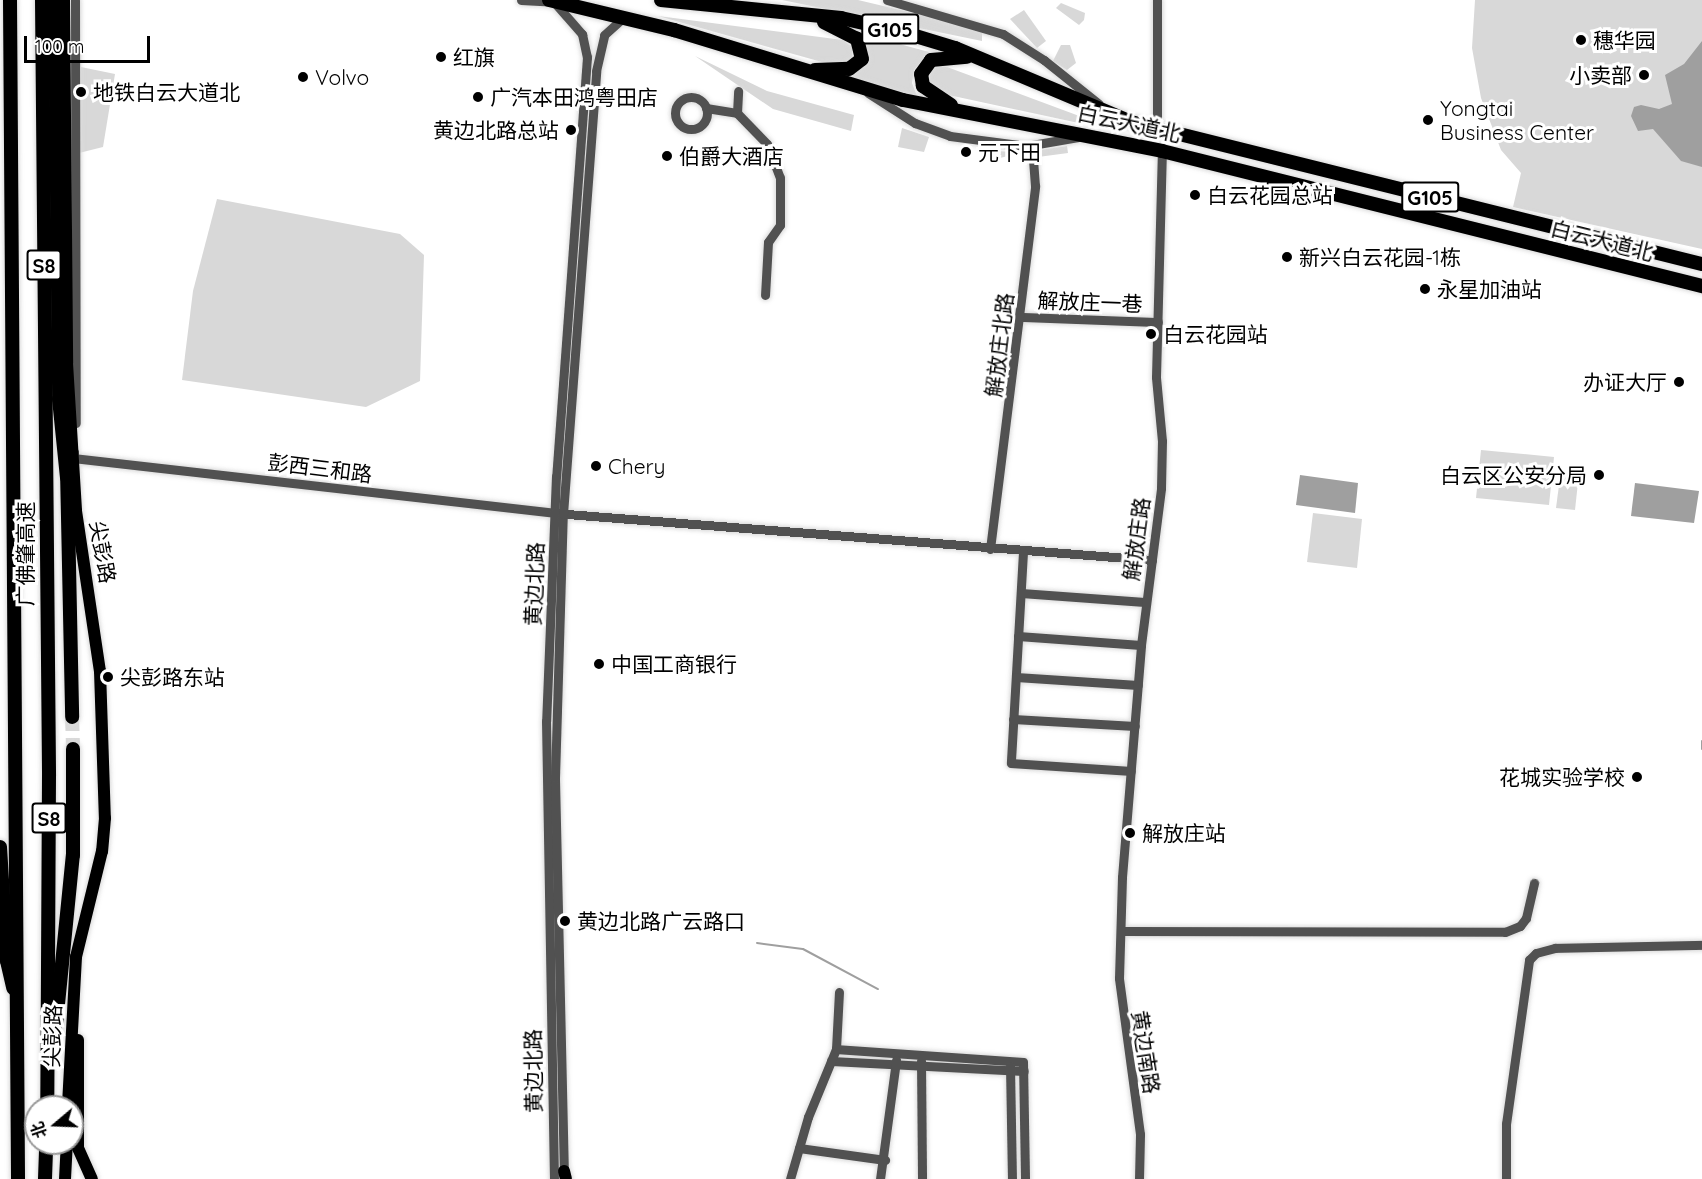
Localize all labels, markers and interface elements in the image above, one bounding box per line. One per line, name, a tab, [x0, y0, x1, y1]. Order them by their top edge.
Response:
road number: G105	[860, 12, 920, 46]
scale bar	[27, 24, 153, 62]
place label: 穗华园	[1593, 27, 1656, 53]
marker: 穗华园	[1574, 33, 1588, 47]
text: 100 m	[35, 35, 84, 58]
place label: 红旗	[453, 44, 495, 70]
marker: 红旗	[434, 50, 448, 64]
place label: 小卖部	[1569, 62, 1632, 88]
place label: Volvo	[315, 64, 369, 90]
marker: 小卖部	[1637, 68, 1651, 82]
marker: Volvo	[296, 70, 310, 84]
place label: 地铁白云大道北	[93, 79, 240, 105]
place label: 广汽本田鸿粤田店	[490, 84, 658, 110]
marker: 地铁白云大道北	[74, 85, 88, 99]
marker: 广汽本田鸿粤田店	[471, 90, 485, 104]
place label: Yongtai Business Center	[1440, 95, 1594, 145]
street label: 白云大道北	[1075, 100, 1183, 146]
marker: Yongtai Business Center	[1421, 113, 1435, 127]
place label: 黄边北路总站	[433, 117, 559, 143]
marker: 黄边北路总站	[564, 123, 578, 137]
place label: 元下田	[978, 139, 1041, 165]
place label: 伯爵大酒店	[679, 143, 784, 169]
marker: 元下田	[959, 145, 973, 159]
marker: 伯爵大酒店	[660, 149, 674, 163]
road number: G105	[1400, 180, 1460, 214]
place label: 白云花园总站	[1207, 182, 1333, 208]
marker: 白云花园总站	[1188, 188, 1202, 202]
street label: 白云大道北	[1548, 215, 1656, 265]
place label: 新兴白云花园-1栋	[1299, 244, 1461, 270]
road number: S8	[26, 248, 62, 282]
marker: 新兴白云花园-1栋	[1280, 250, 1294, 264]
place label: 永星加油站	[1437, 276, 1542, 302]
marker: 永星加油站	[1418, 282, 1432, 296]
street label: 解放庄一巷	[1037, 288, 1143, 316]
street label: 解放庄北路	[980, 291, 1018, 399]
place label: 白云花园站	[1163, 321, 1268, 347]
marker: 白云花园站	[1144, 327, 1158, 341]
place label: 办证大厅	[1583, 369, 1667, 395]
marker: 办证大厅	[1672, 375, 1686, 389]
street label: 彭西三和路	[266, 449, 374, 487]
place label: Chery	[608, 453, 666, 479]
marker: Chery	[589, 459, 603, 473]
place label: 白云区公安分局	[1440, 462, 1587, 488]
marker: 白云区公安分局	[1592, 468, 1606, 482]
street label: 解放庄路	[1118, 496, 1154, 582]
street label: 广佛肇高速	[12, 502, 38, 606]
street label: 尖彭路	[85, 519, 121, 585]
street label: 黄边北路	[520, 542, 548, 626]
place label: 中国工商银行	[611, 651, 737, 677]
marker: 中国工商银行	[592, 657, 606, 671]
place label: 尖彭路东站	[120, 664, 225, 690]
marker: 尖彭路东站	[101, 670, 115, 684]
place label: 花城实验学校	[1499, 764, 1625, 790]
marker: 花城实验学校	[1630, 770, 1644, 784]
road number: S8	[31, 801, 67, 835]
place label: 解放庄站	[1142, 820, 1226, 846]
marker: 解放庄站	[1123, 826, 1137, 840]
place label: 黄边北路广云路口	[577, 908, 745, 934]
marker: 黄边北路广云路口	[558, 914, 572, 928]
street label: 尖彭路	[38, 1004, 66, 1068]
street label: 黄边南路	[1127, 1009, 1165, 1095]
street label: 黄边北路	[520, 1029, 546, 1113]
north arrow	[24, 1095, 84, 1155]
text: 北	[27, 1119, 51, 1141]

